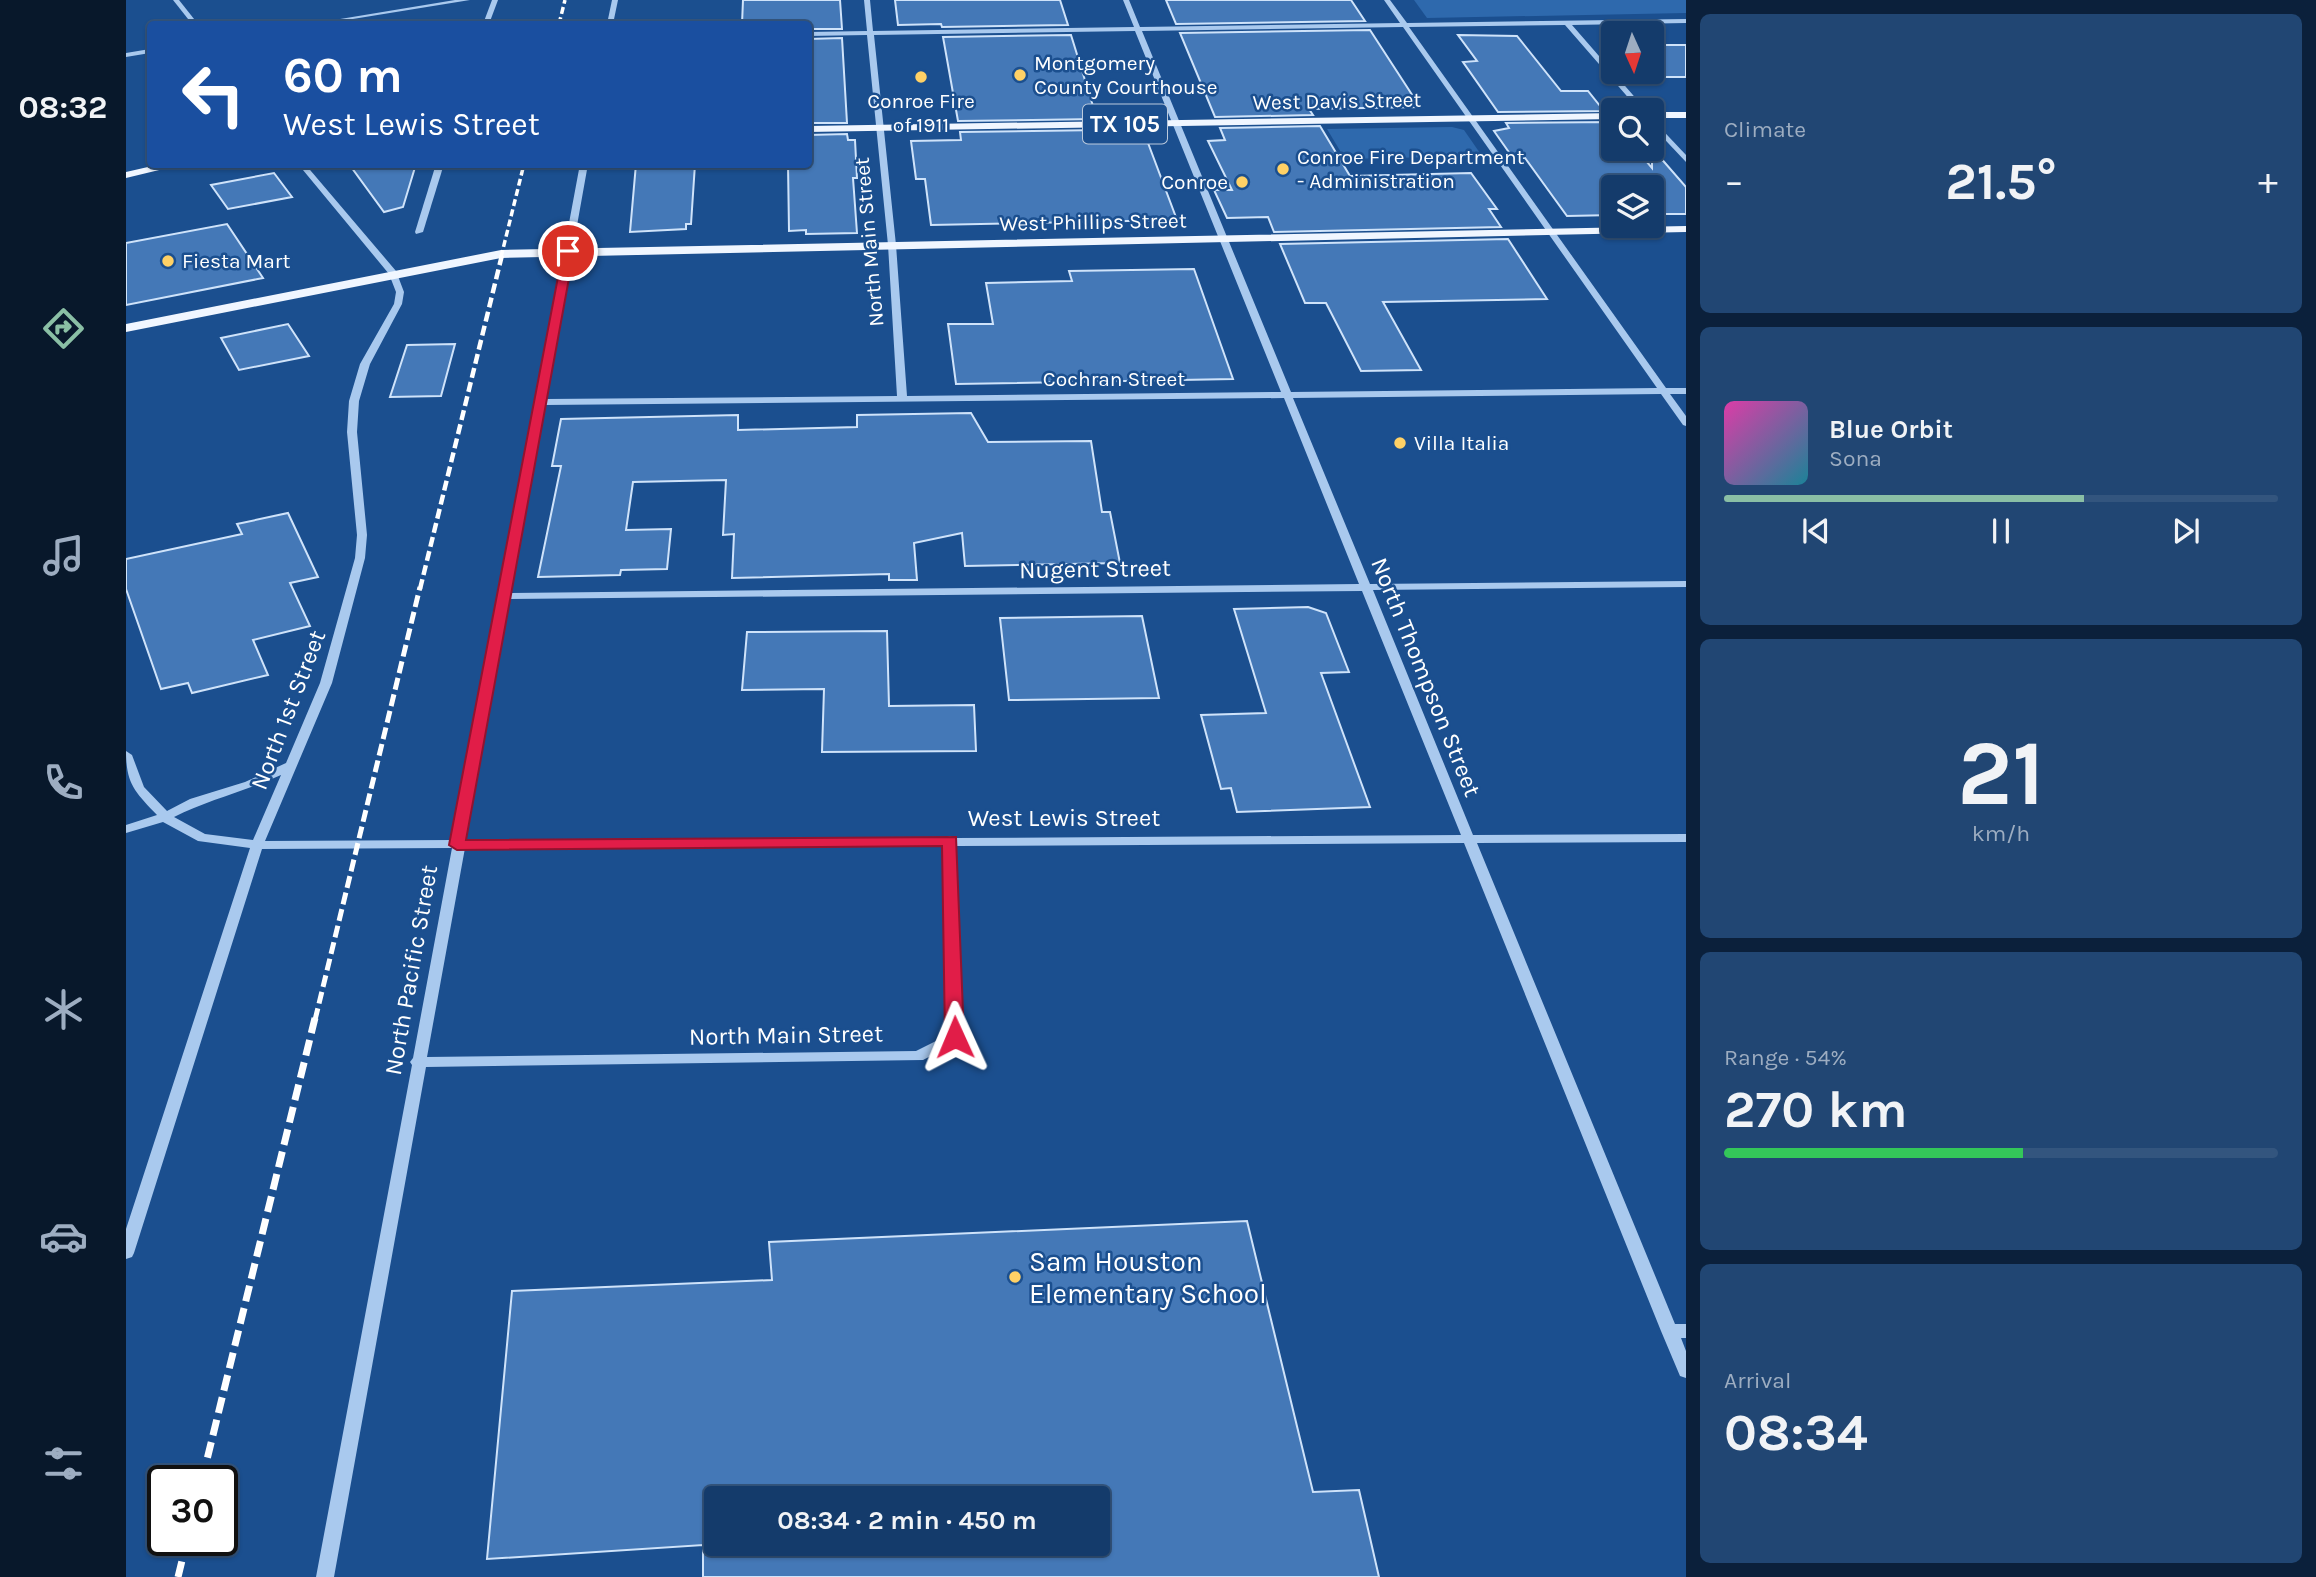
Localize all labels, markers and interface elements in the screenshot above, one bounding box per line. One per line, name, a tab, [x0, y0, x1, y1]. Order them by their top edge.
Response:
north arrow	[1601, 21, 1664, 84]
map controls	[1601, 21, 1664, 238]
text: 60 m	[283, 47, 403, 104]
icon: left	[168, 49, 259, 140]
place label: Montgomery County Courthouse	[1034, 51, 1218, 99]
marker: Montgomery County Courthouse	[1012, 67, 1028, 83]
marker: Conroe Fire of 1911	[913, 69, 929, 85]
street label: West Davis Street	[1252, 88, 1422, 114]
text: 08:32	[19, 89, 107, 126]
place label: Conroe Fire of 1911	[867, 89, 975, 137]
button: search	[1601, 98, 1664, 161]
road number: TX 105	[1083, 105, 1167, 144]
text: West Lewis Street	[283, 106, 540, 143]
text: Climate	[1724, 116, 1806, 143]
place label: Conroe Fire Department - Administration	[1297, 145, 1525, 193]
text: 21.5°	[1945, 151, 2057, 212]
street label: North Main Street	[850, 156, 888, 328]
text: −	[1724, 159, 1744, 204]
text: +	[2258, 159, 2278, 204]
marker: Conroe Fire Department - Administration	[1275, 161, 1291, 177]
place label: Conroe	[1161, 170, 1228, 194]
marker: Conroe	[1234, 174, 1250, 190]
button: layers	[1601, 175, 1664, 238]
street label: West Phillips Street	[999, 208, 1187, 236]
pin	[538, 221, 598, 281]
icon: arrive	[549, 232, 587, 270]
place label: Fiesta Mart	[182, 249, 290, 273]
marker: Fiesta Mart	[160, 253, 176, 269]
icon: directions	[39, 304, 88, 353]
street label: Cochran Street	[1043, 367, 1185, 391]
text: Blue Orbit	[1829, 414, 1953, 445]
place label: Villa Italia	[1414, 431, 1509, 455]
marker: Villa Italia	[1392, 435, 1408, 451]
text: Sona	[1829, 445, 1882, 472]
icon: previous	[1797, 512, 1835, 550]
icon: pause	[1982, 512, 2020, 550]
icon: next	[2167, 512, 2205, 550]
icon: music	[39, 531, 88, 580]
street label: North Thompson Street	[1365, 553, 1487, 801]
street label: Nugent Street	[1019, 554, 1171, 584]
street label: North 1st Street	[245, 626, 331, 794]
text: 21	[1957, 721, 2045, 827]
icon: phone	[39, 758, 88, 807]
street label: West Lewis Street	[968, 804, 1160, 832]
text: km/h	[1972, 820, 2030, 847]
street label: North Pacific Street	[379, 863, 443, 1077]
icon: climate	[39, 985, 88, 1034]
position arrow	[918, 1000, 992, 1074]
street label: North Main Street	[689, 1019, 883, 1051]
text: Range · 54%	[1724, 1044, 1847, 1071]
text: 270 km	[1724, 1079, 1907, 1140]
icon: car	[39, 1212, 88, 1261]
place label: Sam Houston Elementary School	[1029, 1245, 1267, 1310]
marker: Sam Houston Elementary School	[1007, 1269, 1023, 1285]
text: Arrival	[1724, 1367, 1791, 1394]
text: 08:34	[1724, 1402, 1868, 1463]
icon: filters	[39, 1439, 88, 1488]
speed limit sign: 30	[147, 1465, 238, 1556]
text: 08:34 · 2 min · 450 m	[777, 1505, 1037, 1536]

